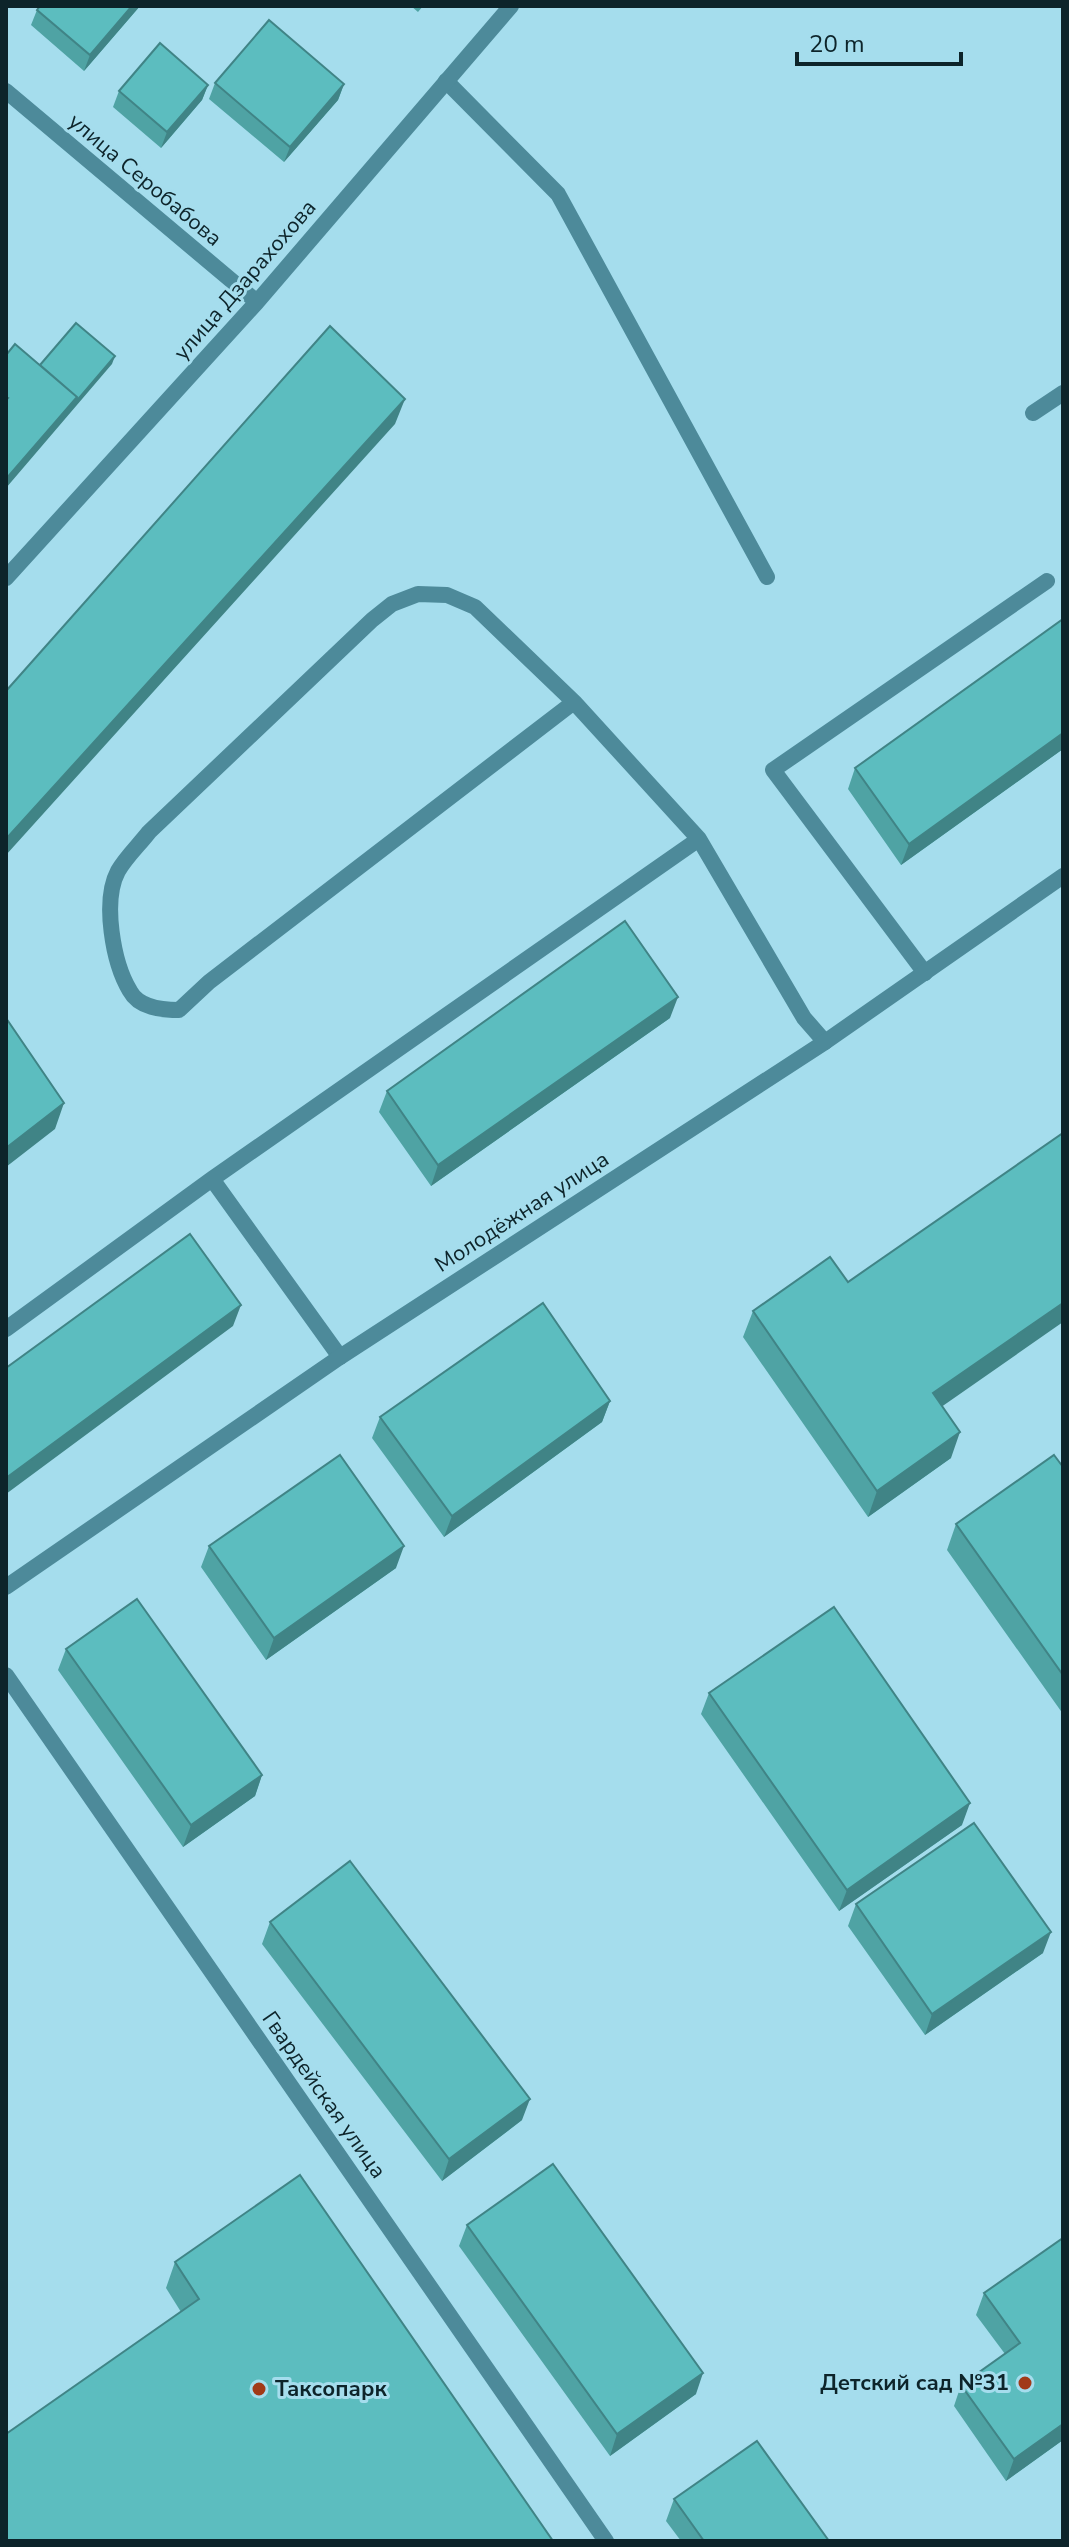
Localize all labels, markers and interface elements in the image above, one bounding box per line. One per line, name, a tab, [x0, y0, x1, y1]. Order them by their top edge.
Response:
scale bar	[797, 16, 961, 66]
text: 20 m	[809, 28, 865, 60]
street label: улица Серобабова	[62, 107, 228, 253]
street label: улица Дзарахохова	[167, 193, 323, 367]
street label: Молодёжная улица	[429, 1144, 615, 1280]
street label: Гвардейская улица	[255, 2005, 393, 2185]
place label: Детский сад №31	[820, 2368, 1009, 2398]
place label: Таксопарк	[275, 2374, 387, 2404]
marker: Детский сад №31	[1016, 2374, 1034, 2392]
marker: Таксопарк	[250, 2380, 268, 2398]

